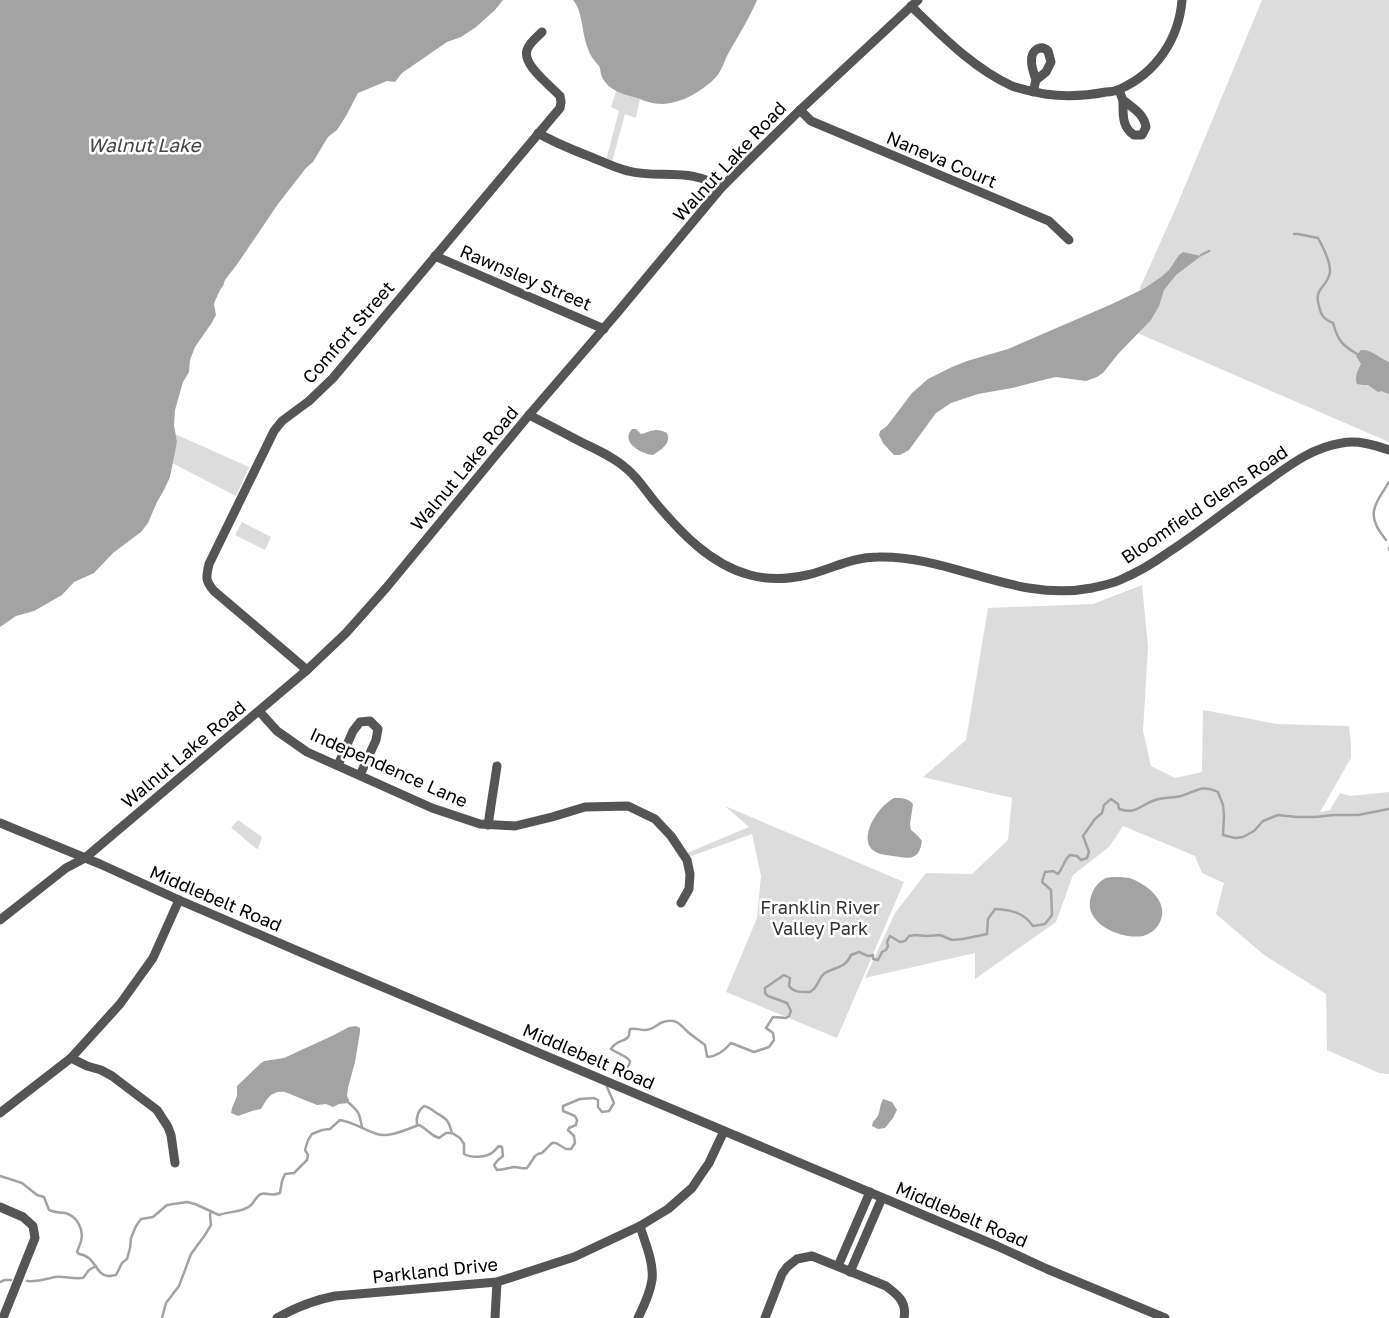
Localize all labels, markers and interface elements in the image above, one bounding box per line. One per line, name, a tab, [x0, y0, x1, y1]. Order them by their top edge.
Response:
street label: Walnut Lake Road	[668, 97, 790, 225]
street label: Naneva Court	[884, 126, 1000, 192]
water label: Walnut Lake	[88, 133, 202, 156]
street label: Rawnsley Street	[457, 239, 595, 315]
street label: Comfort Street	[298, 276, 398, 388]
street label: Walnut Lake Road	[406, 401, 522, 535]
street label: Bloomfield Glens Road	[1117, 440, 1291, 568]
street label: Walnut Lake Road	[116, 696, 250, 812]
street label: Independence Lane	[307, 722, 471, 812]
street label: Middlebelt Road	[147, 860, 285, 936]
park label: Franklin River Valley Park	[760, 896, 880, 939]
street label: Middlebelt Road	[520, 1018, 658, 1094]
street label: Middlebelt Road	[893, 1176, 1031, 1252]
street label: Parkland Drive	[371, 1252, 499, 1288]

